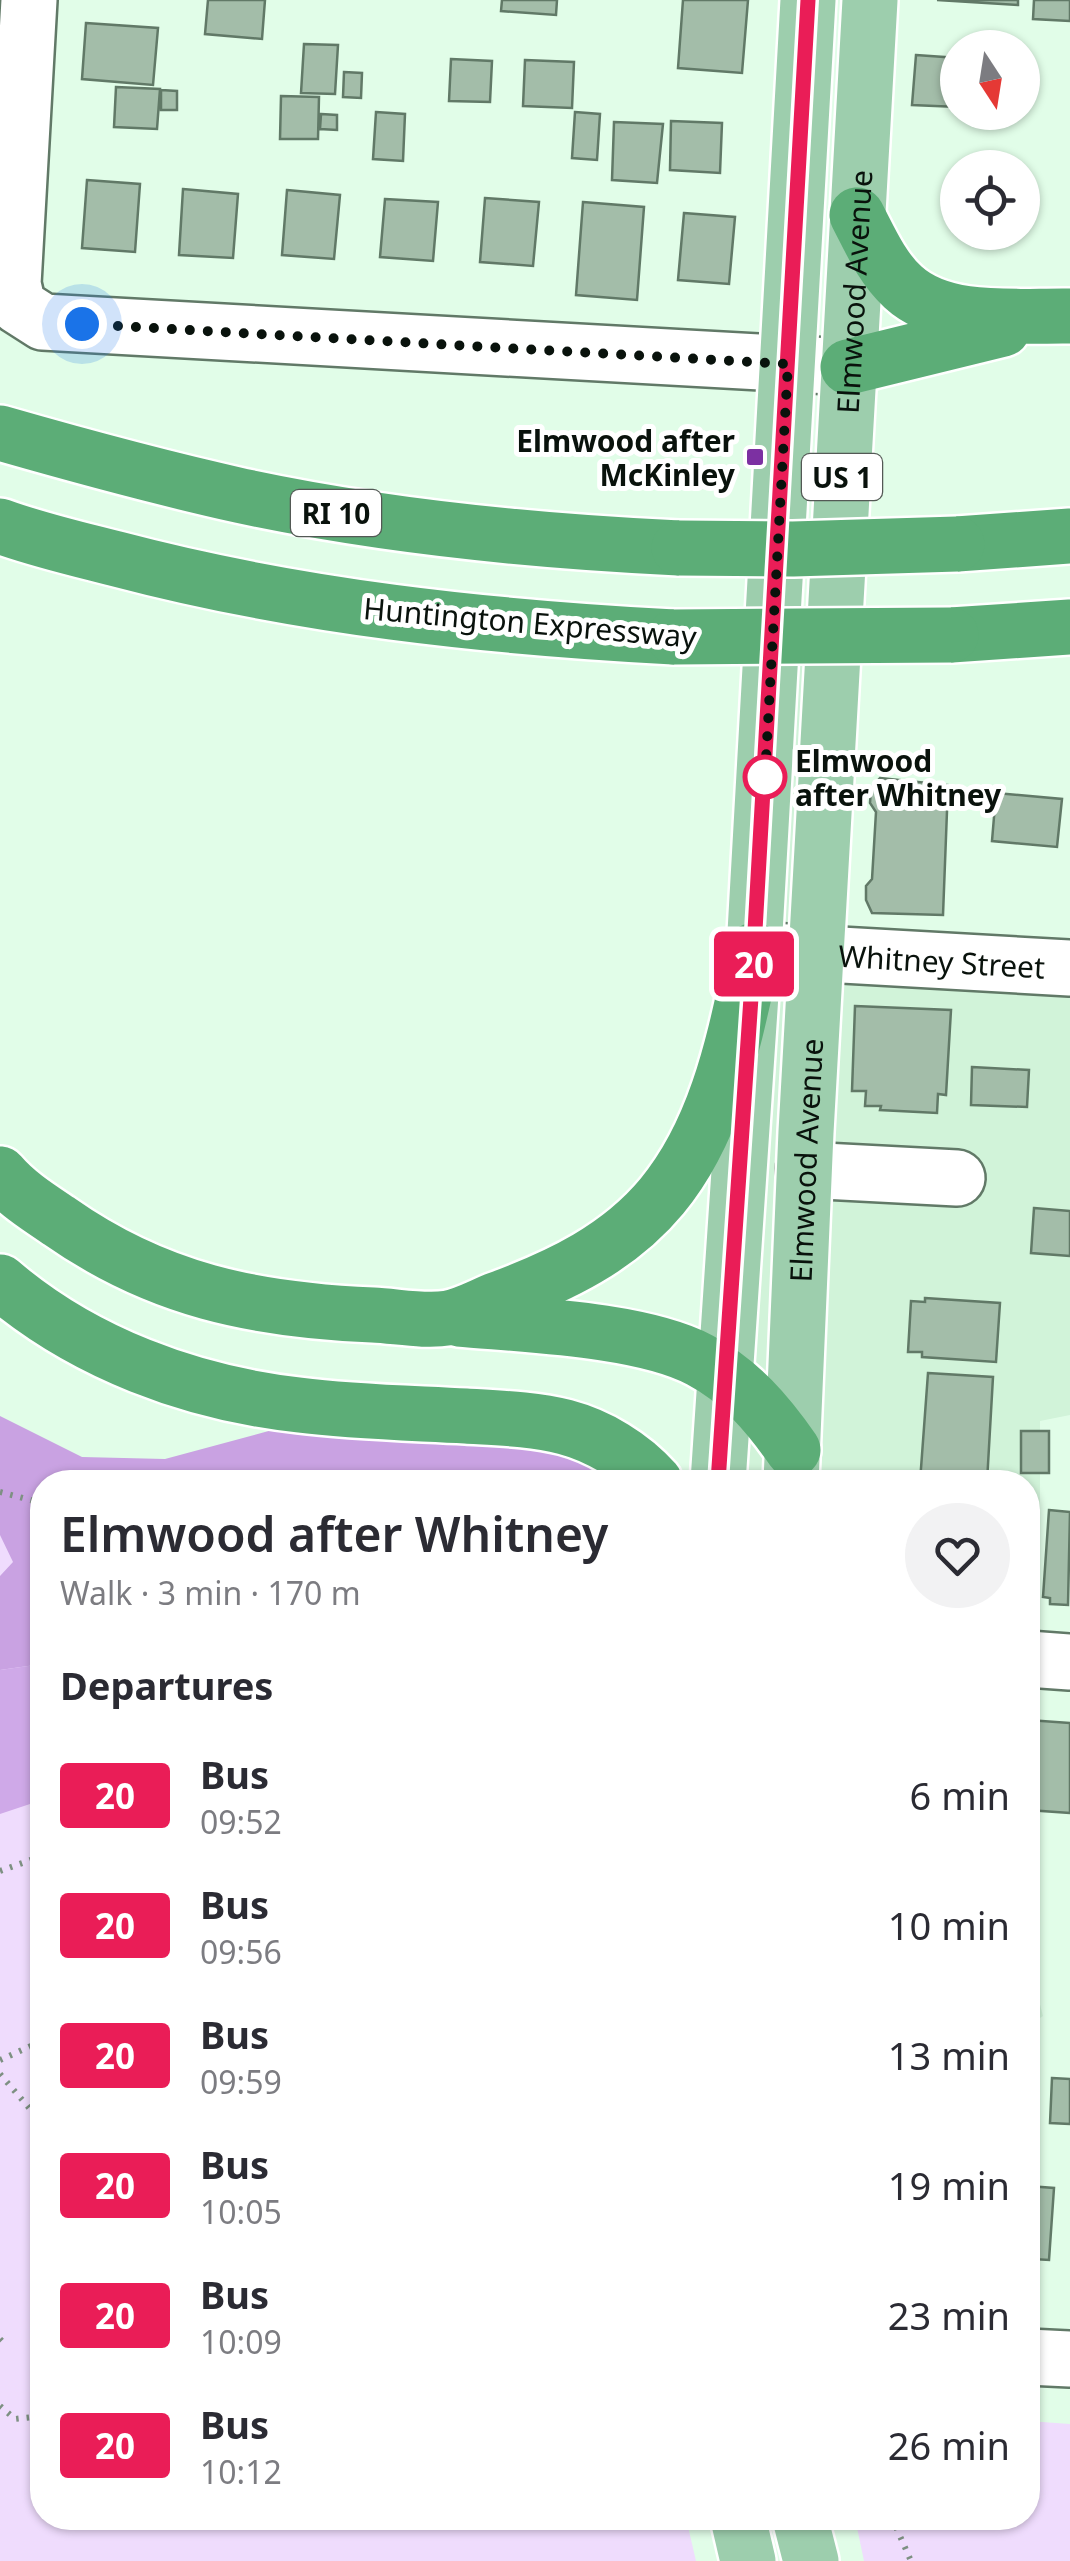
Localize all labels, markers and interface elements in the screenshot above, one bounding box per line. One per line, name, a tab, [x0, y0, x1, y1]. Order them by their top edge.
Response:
north arrow	[940, 30, 1040, 130]
map controls	[940, 30, 1040, 250]
button: locate	[940, 150, 1040, 250]
street label: Elmwood Avenue	[826, 169, 881, 415]
your location	[57, 299, 107, 349]
place label: Elmwood after McKinley	[516, 420, 736, 495]
marker: Elmwood after McKinley	[744, 446, 766, 468]
road number: US 1	[802, 454, 882, 500]
road number: RI 10	[291, 490, 381, 536]
street label: Huntington Expressway	[362, 587, 699, 657]
place label: Elmwood after Whitney	[795, 740, 1002, 815]
marker: Elmwood after Whitney	[744, 756, 786, 798]
line badge: 20	[709, 932, 799, 996]
street label: Whitney Street	[837, 934, 1046, 987]
text: 20	[734, 941, 774, 988]
street label: Elmwood Avenue	[779, 1037, 832, 1283]
text: Elmwood after Whitney	[60, 1501, 608, 1566]
button: heart	[905, 1503, 1010, 1608]
text: Walk · 3 min · 170 m	[60, 1571, 361, 1614]
text: Departures	[60, 1659, 273, 1711]
text: Bus	[200, 1748, 269, 1800]
text: 6 min	[910, 1769, 1010, 1821]
text: 20	[95, 1772, 135, 1819]
text: 09:52	[200, 1800, 282, 1843]
text: Bus	[200, 1878, 269, 1930]
text: 10 min	[888, 1899, 1010, 1951]
text: 20	[95, 1902, 135, 1949]
text: 09:56	[200, 1930, 282, 1973]
text: Bus	[200, 2008, 269, 2060]
text: 13 min	[888, 2029, 1010, 2081]
text: 20	[95, 2032, 135, 2079]
text: 09:59	[200, 2060, 282, 2103]
text: Bus	[200, 2138, 269, 2190]
text: 19 min	[888, 2159, 1010, 2211]
text: 20	[95, 2162, 135, 2209]
text: 10:05	[200, 2190, 282, 2233]
text: Bus	[200, 2268, 269, 2320]
text: 23 min	[888, 2289, 1010, 2341]
text: 20	[95, 2292, 135, 2339]
text: 10:09	[200, 2320, 282, 2363]
text: Bus	[200, 2398, 269, 2450]
text: 26 min	[888, 2419, 1010, 2471]
text: 20	[95, 2422, 135, 2469]
text: 10:12	[200, 2450, 282, 2493]

